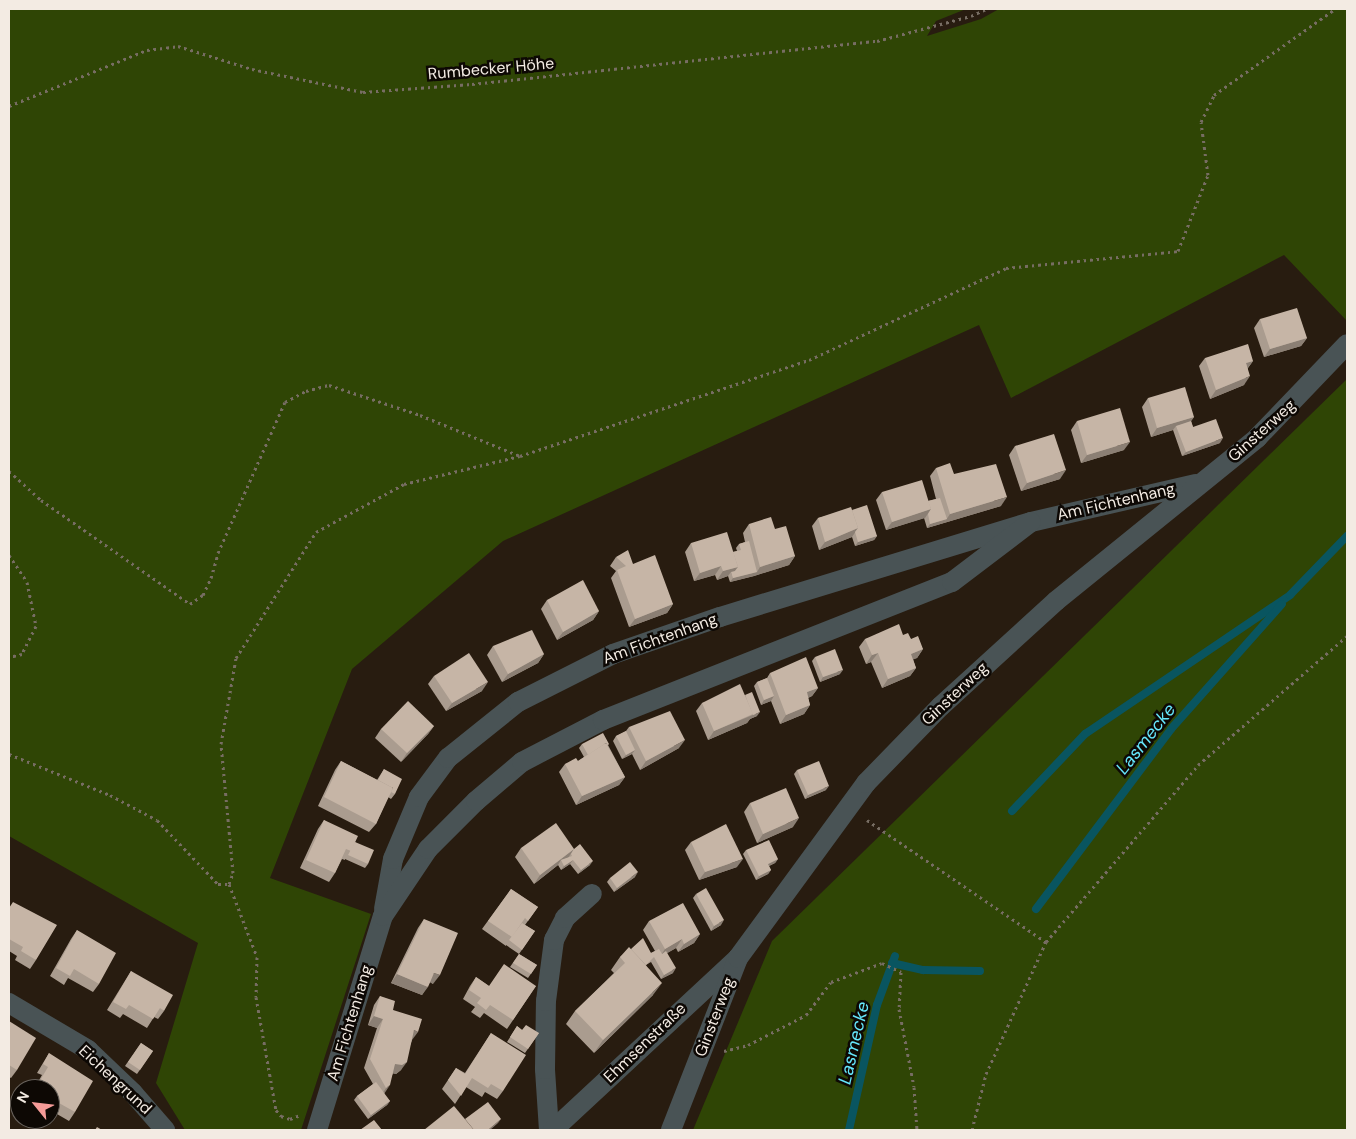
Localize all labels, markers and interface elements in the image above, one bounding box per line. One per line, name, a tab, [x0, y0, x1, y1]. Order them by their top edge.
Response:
street label: Rumbecker Höhe	[427, 54, 555, 84]
street label: Ginsterweg	[1224, 396, 1300, 466]
street label: Am Fichtenhang	[1055, 479, 1177, 525]
street label: Am Fichtenhang	[600, 609, 720, 669]
street label: Ginsterweg	[918, 658, 992, 730]
water label: Lasmecke	[1112, 699, 1180, 779]
street label: Am Fichtenhang	[323, 963, 377, 1083]
street label: Ginsterweg	[691, 974, 739, 1060]
street label: Ehmsenstraße	[600, 999, 690, 1087]
water label: Lasmecke	[834, 1000, 874, 1086]
street label: Eichengrund	[75, 1041, 155, 1119]
north arrow	[10, 1079, 60, 1129]
text: N	[12, 1088, 33, 1106]

